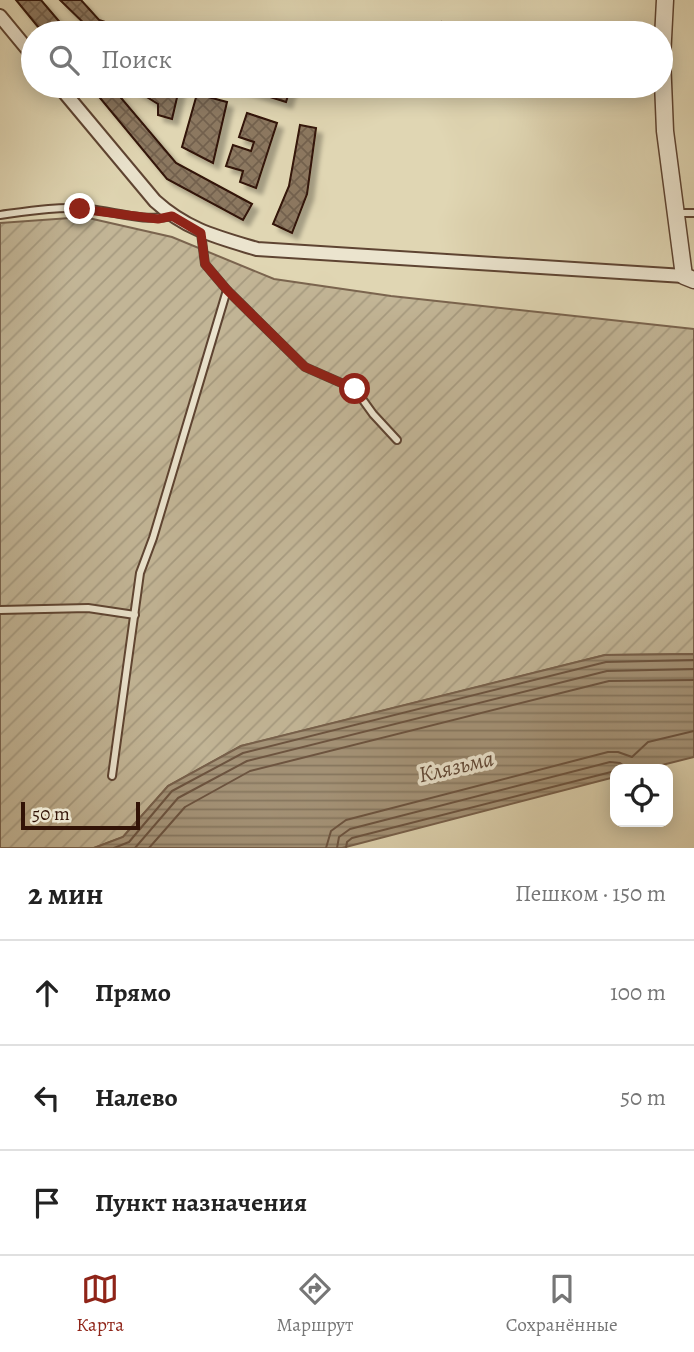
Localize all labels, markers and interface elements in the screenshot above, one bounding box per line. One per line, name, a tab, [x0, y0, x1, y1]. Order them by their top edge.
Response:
search box	[21, 21, 673, 98]
icon: search	[45, 41, 83, 79]
text: Поиск	[101, 42, 172, 77]
route end	[64, 193, 95, 224]
route start	[339, 373, 370, 404]
water label: Клязьма	[415, 743, 497, 790]
map controls	[610, 764, 673, 827]
button: locate	[610, 764, 673, 827]
scale bar	[21, 799, 140, 831]
text: 50 m	[32, 801, 70, 827]
text: 2 мин	[28, 874, 103, 914]
text: Пешком · 150 m	[515, 878, 666, 909]
icon: ahead	[28, 974, 66, 1012]
text: Прямо	[95, 975, 171, 1010]
text: 100 m	[610, 977, 666, 1008]
icon: left	[28, 1079, 66, 1117]
text: Налево	[95, 1080, 178, 1115]
text: 50 m	[620, 1082, 666, 1113]
icon: arrive	[28, 1184, 66, 1222]
text: Пункт назначения	[95, 1185, 307, 1220]
tab: Карта	[76, 1270, 124, 1338]
tab: Маршрут	[276, 1270, 353, 1338]
tab: Сохранённые	[506, 1270, 618, 1338]

